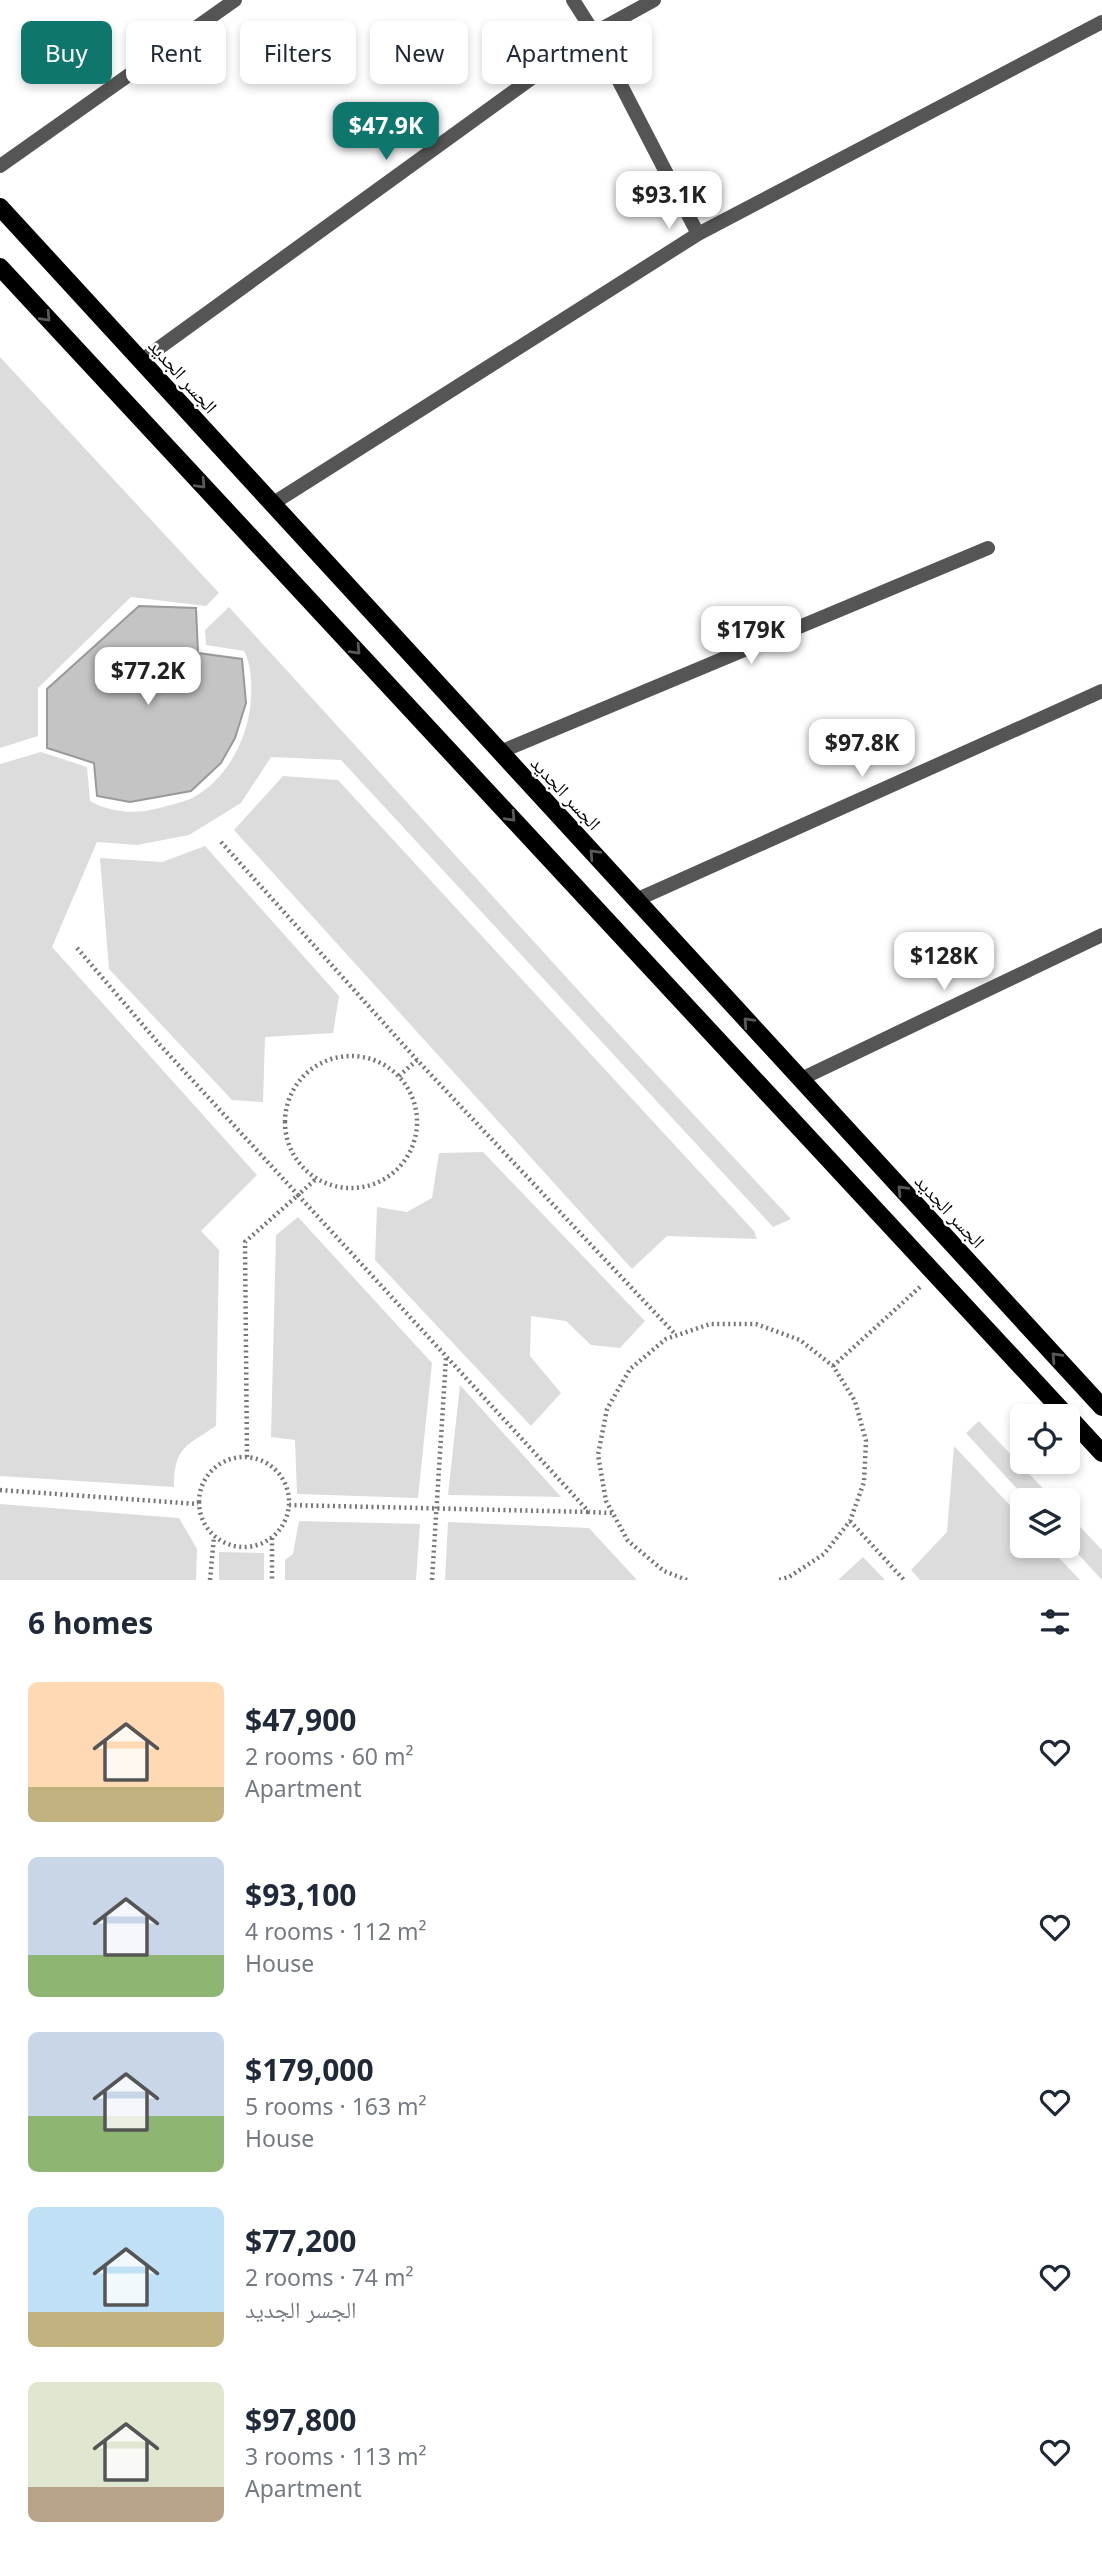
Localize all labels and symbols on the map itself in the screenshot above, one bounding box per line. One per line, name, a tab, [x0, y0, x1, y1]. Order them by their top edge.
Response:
pin: $47.9K	[329, 102, 443, 162]
pin: $93.1K	[612, 172, 726, 231]
one-way arrow	[38, 309, 51, 322]
street label: الجسر الجديد	[143, 333, 223, 419]
one-way arrow	[193, 476, 206, 489]
pin: $179K	[702, 606, 800, 666]
one-way arrow	[348, 642, 360, 655]
pin: $77.2K	[91, 648, 205, 707]
pin: $97.8K	[805, 720, 919, 779]
street label: الجسر الجديد	[525, 750, 607, 836]
one-way arrow	[502, 809, 515, 822]
one-way arrow	[590, 849, 602, 862]
pin: $128K	[895, 932, 993, 992]
one-way arrow	[744, 1017, 756, 1030]
street label: الجسر الجديد	[909, 1168, 991, 1254]
one-way arrow	[898, 1185, 910, 1198]
one-way arrow	[1051, 1352, 1064, 1365]

